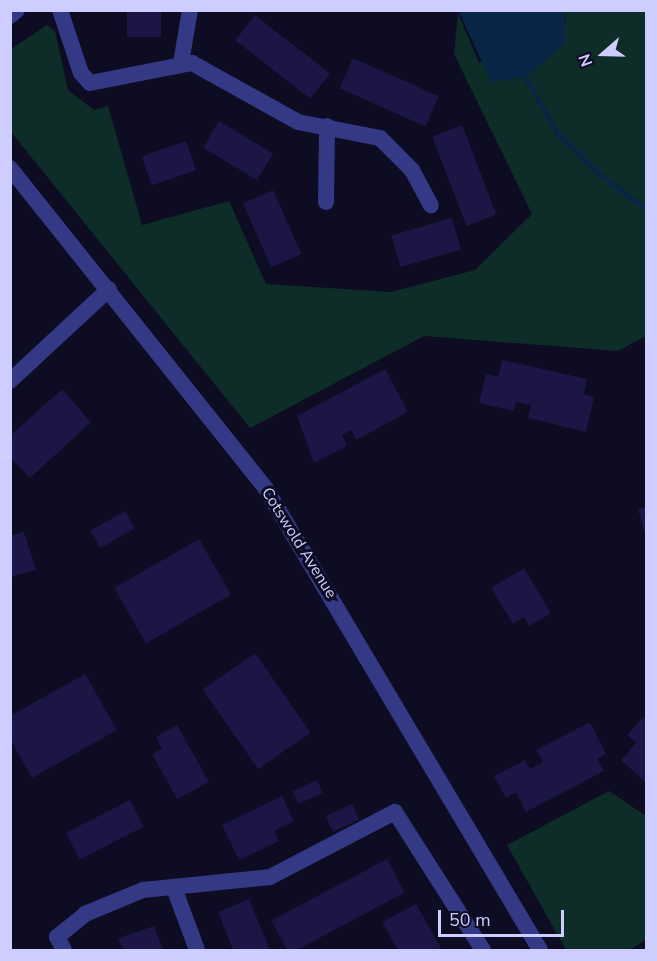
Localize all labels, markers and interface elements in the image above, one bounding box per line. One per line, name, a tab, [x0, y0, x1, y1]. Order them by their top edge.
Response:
north arrow	[573, 24, 633, 84]
text: N	[574, 51, 598, 70]
street label: Cotswold Avenue	[257, 484, 341, 602]
scale bar	[441, 898, 567, 936]
text: 50 m	[449, 908, 491, 932]

